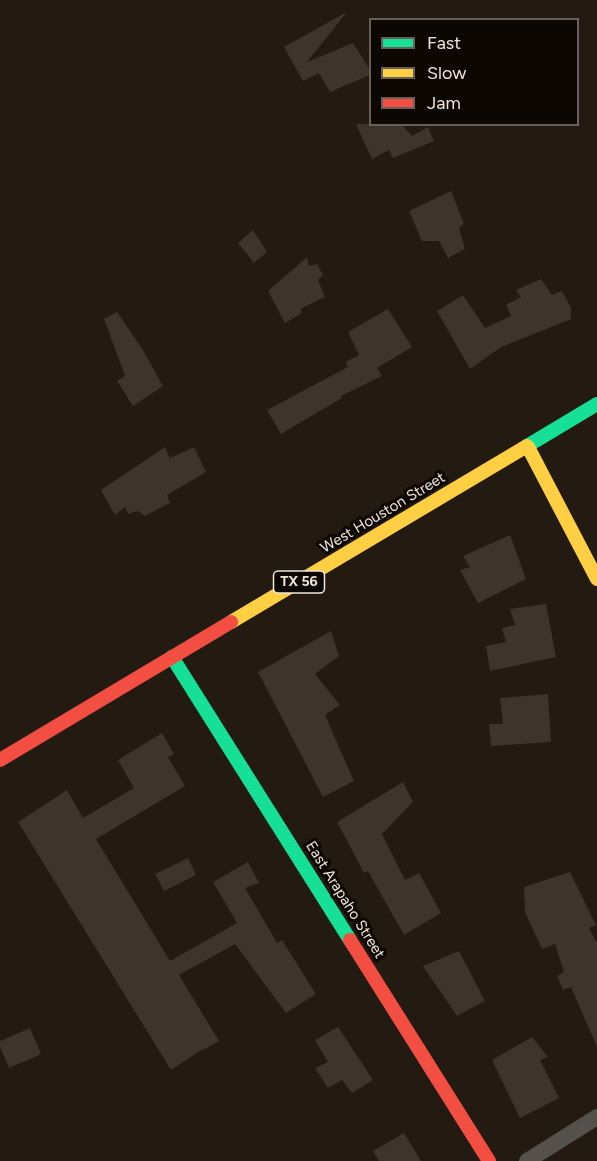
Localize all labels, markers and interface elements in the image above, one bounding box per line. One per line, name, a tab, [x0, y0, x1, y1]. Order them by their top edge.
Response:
legend	[369, 18, 579, 126]
text: Fast	[427, 32, 461, 54]
text: Slow	[427, 62, 466, 84]
text: Jam	[427, 92, 461, 114]
street label: West Houston Street	[317, 469, 449, 557]
road number: TX 56	[274, 571, 324, 593]
street label: East Arapaho Street	[302, 838, 388, 962]

